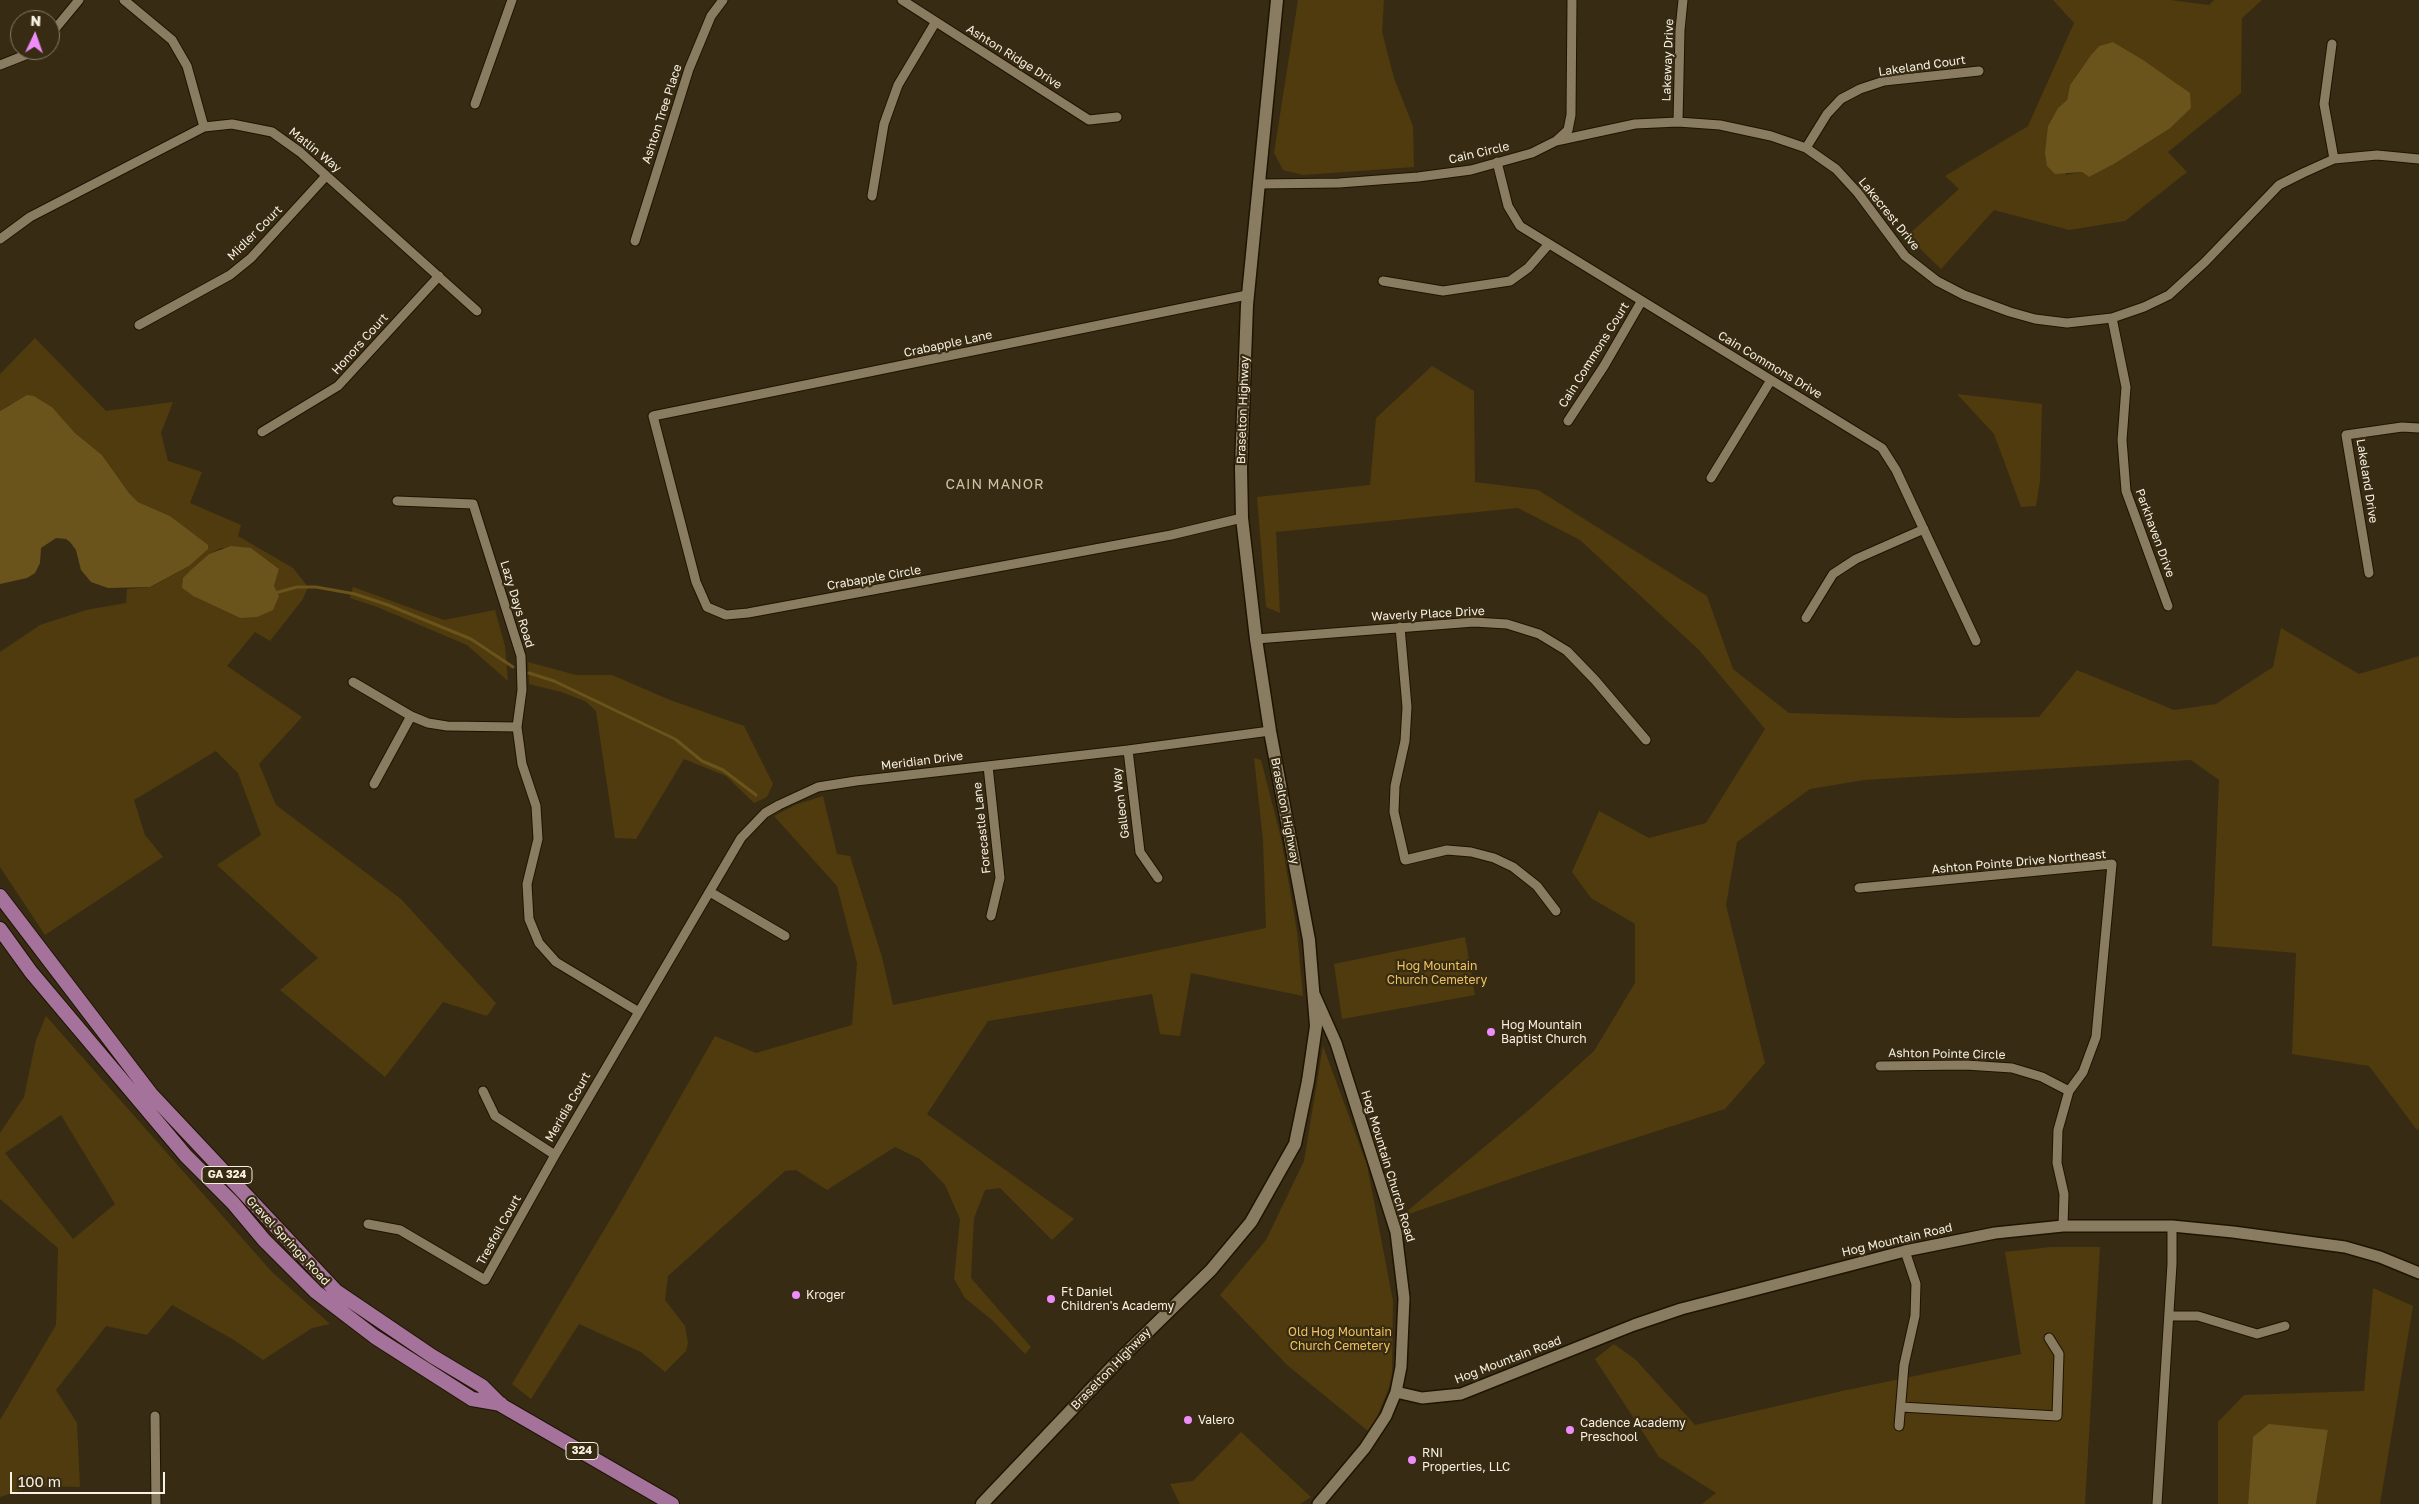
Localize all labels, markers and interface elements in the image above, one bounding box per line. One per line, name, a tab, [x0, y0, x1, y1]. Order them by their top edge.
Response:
north arrow	[10, 10, 60, 60]
text: N	[30, 12, 42, 29]
street label: Lakeway Drive	[1659, 18, 1677, 102]
street label: Ashton Ridge Drive	[964, 22, 1064, 92]
street label: Lakeland Court	[1877, 53, 1967, 79]
street label: Ashton Tree Place	[639, 62, 685, 166]
street label: Matlin Way	[286, 124, 344, 176]
street label: Cain Circle	[1447, 139, 1511, 167]
street label: Lakecrest Drive	[1855, 175, 1923, 253]
street label: Midler Court	[225, 203, 285, 263]
street label: Cain Commons Court	[1556, 300, 1632, 410]
street label: Honors Court	[329, 310, 391, 378]
street label: Crabapple Lane	[902, 328, 994, 360]
street label: Cain Commons Drive	[1715, 328, 1825, 402]
street label: Braselton Highway	[1234, 356, 1252, 464]
street label: Lakeland Drive	[2353, 438, 2381, 524]
district label: CAIN MANOR	[944, 477, 1046, 493]
street label: Parkhaven Drive	[2132, 487, 2178, 579]
street label: Lazy Days Road	[497, 559, 537, 649]
street label: Crabapple Circle	[826, 563, 922, 593]
street label: Waverly Place Drive	[1371, 604, 1485, 624]
street label: Meridian Drive	[880, 749, 964, 773]
street label: Braselton Highway	[1268, 756, 1302, 866]
street label: Galleon Way	[1109, 767, 1133, 839]
street label: Forecastle Lane	[970, 782, 994, 874]
street label: Ashton Pointe Drive Northeast	[1931, 847, 2107, 877]
park label: Hog Mountain Church Cemetery	[1387, 959, 1487, 987]
place label: Hog Mountain Baptist Church	[1501, 1018, 1587, 1046]
marker: Hog Mountain Baptist Church	[1485, 1026, 1497, 1038]
street label: Ashton Pointe Circle	[1888, 1046, 2006, 1062]
street label: Meridia Court	[542, 1070, 594, 1144]
street label: Hog Mountain Church Road	[1358, 1089, 1418, 1243]
road number: GA 324	[202, 1166, 252, 1184]
street label: Tresfoil Court	[474, 1192, 524, 1268]
street label: Gravel Springs Road	[243, 1194, 333, 1288]
street label: Hog Mountain Road	[1840, 1220, 1954, 1260]
place label: Ft Daniel Children's Academy	[1061, 1285, 1174, 1313]
place label: Kroger	[806, 1288, 845, 1302]
marker: Kroger	[790, 1289, 802, 1301]
marker: Ft Daniel Children's Academy	[1045, 1293, 1057, 1305]
street label: Braselton Highway	[1068, 1325, 1154, 1413]
park label: Old Hog Mountain Church Cemetery	[1288, 1325, 1392, 1353]
street label: Hog Mountain Road	[1453, 1333, 1563, 1387]
place label: Valero	[1198, 1413, 1235, 1427]
marker: Valero	[1182, 1414, 1194, 1426]
place label: Cadence Academy Preschool	[1580, 1416, 1686, 1444]
marker: Cadence Academy Preschool	[1564, 1424, 1576, 1436]
road number: 324	[566, 1442, 598, 1460]
place label: RNI Properties, LLC	[1422, 1446, 1510, 1474]
marker: RNI Properties, LLC	[1406, 1454, 1418, 1466]
scale bar	[12, 1462, 168, 1494]
text: 100 m	[18, 1472, 61, 1490]

